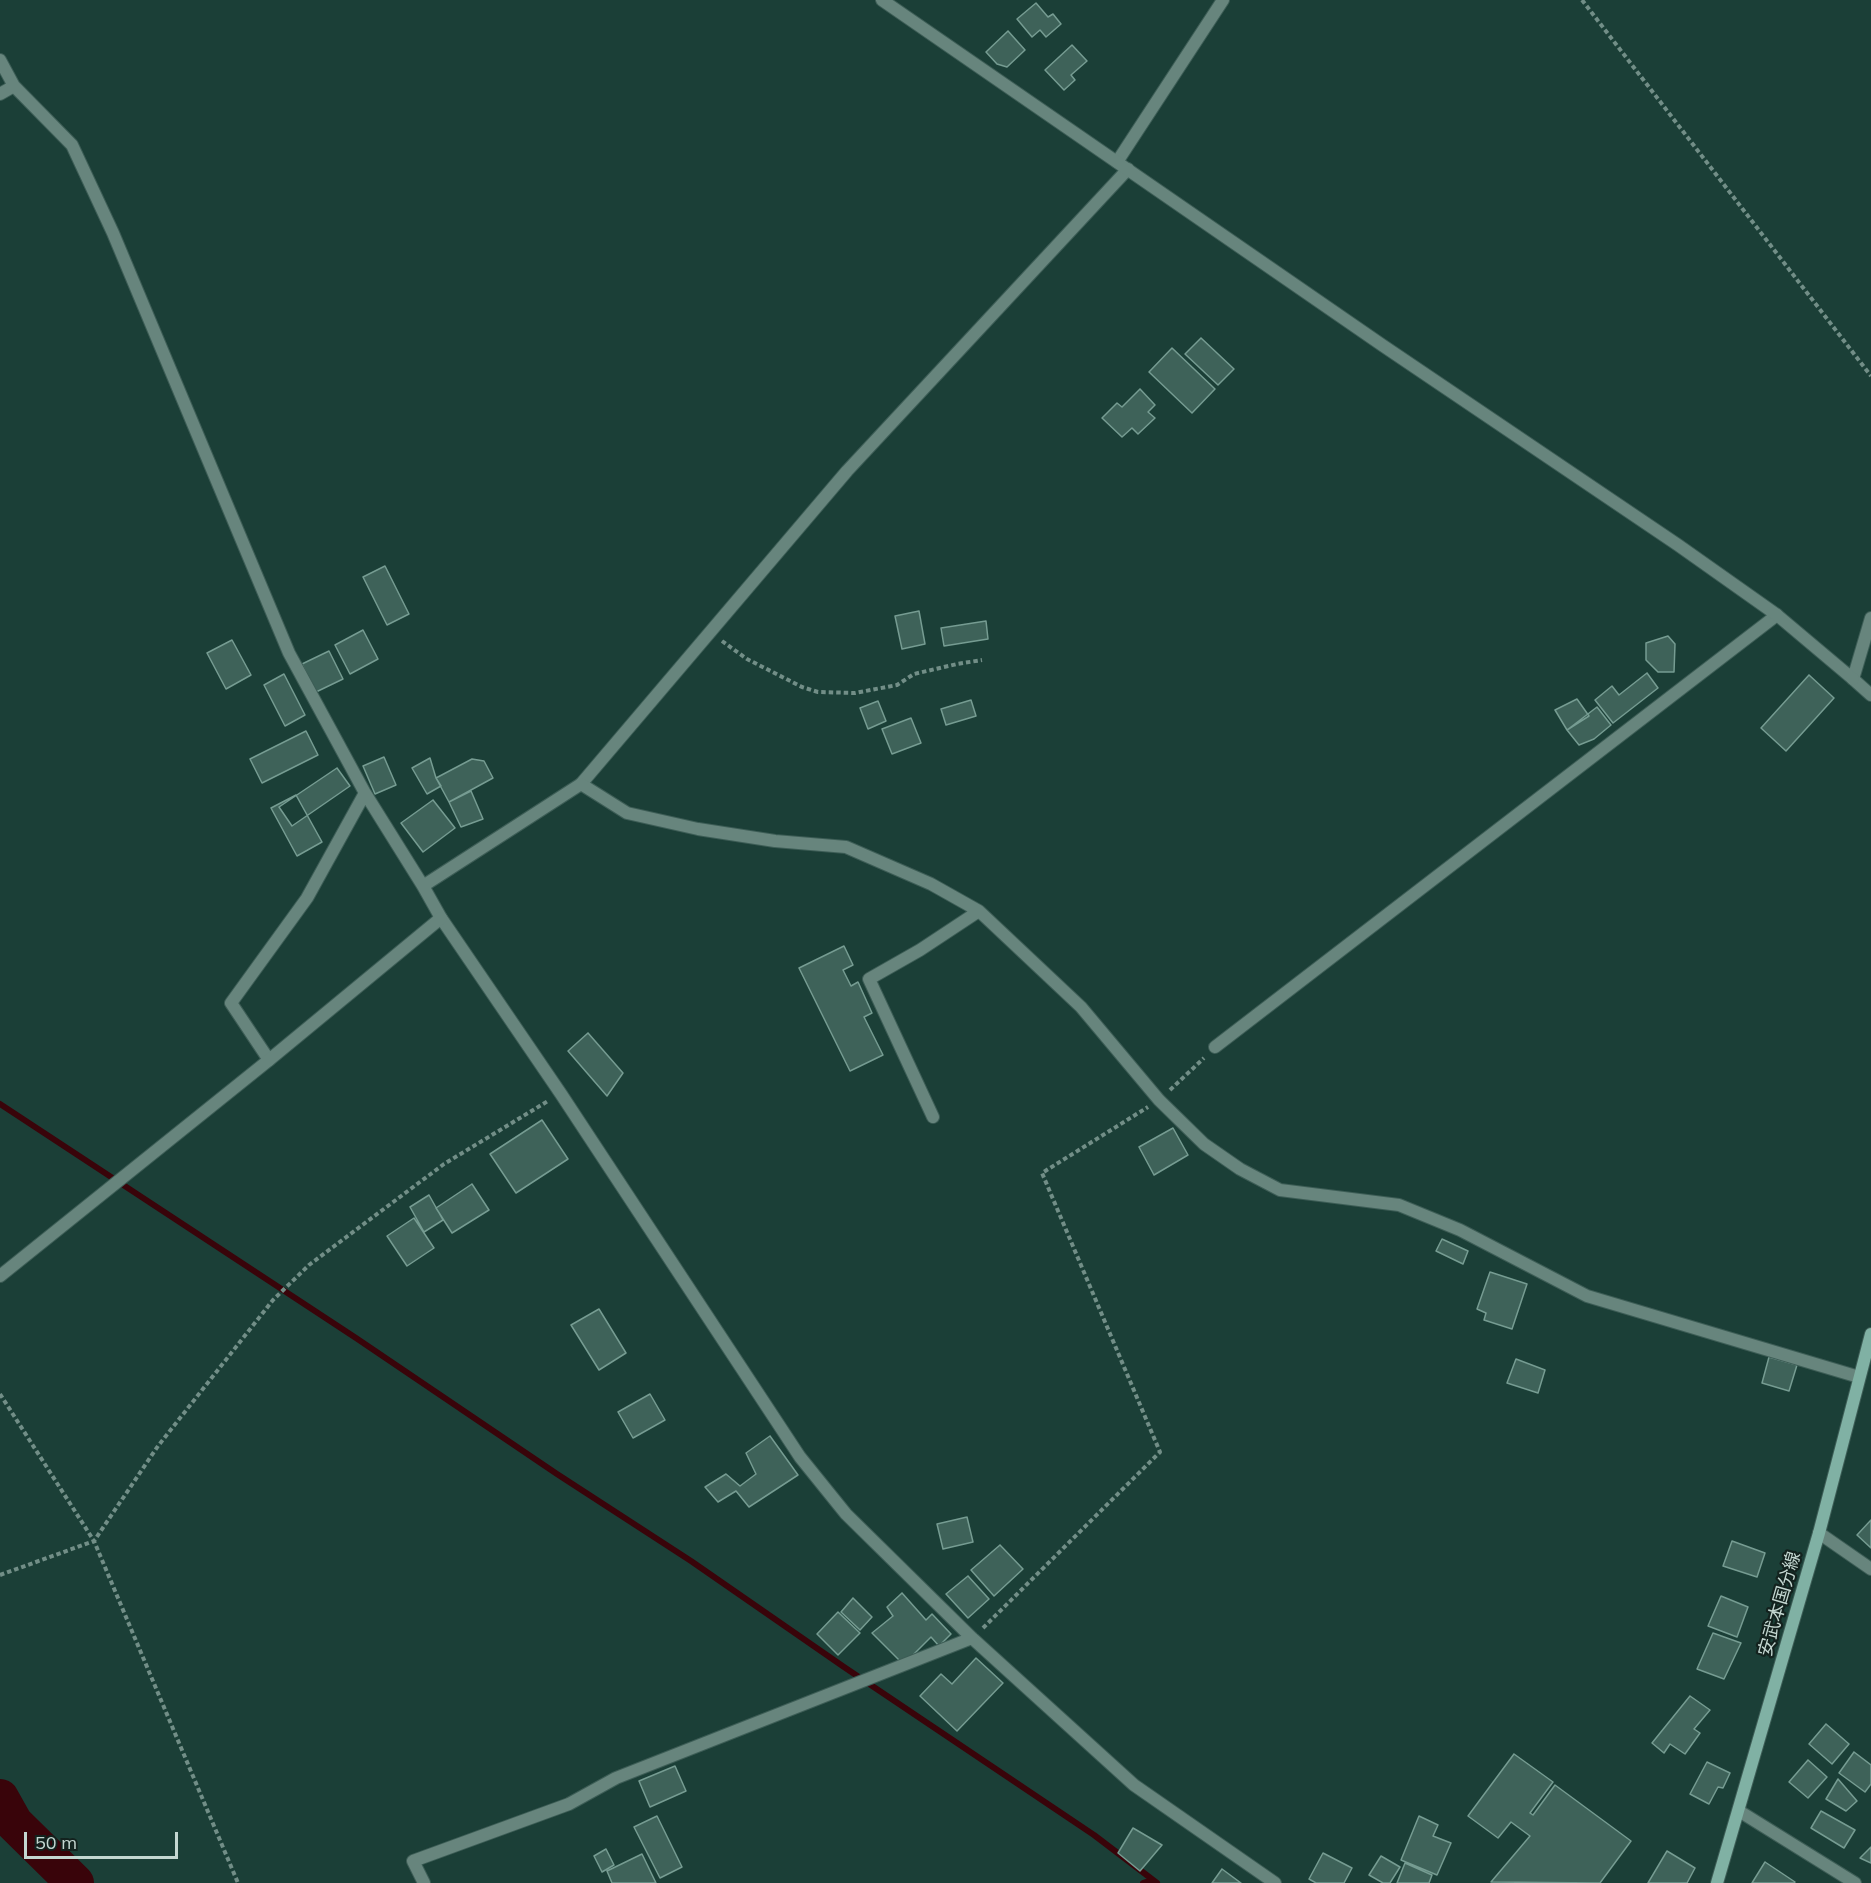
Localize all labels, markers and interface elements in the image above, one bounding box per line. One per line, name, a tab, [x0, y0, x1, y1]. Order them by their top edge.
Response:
street label: 安武本国分線	[1755, 1549, 1805, 1659]
scale bar	[27, 1820, 182, 1858]
text: 50 m	[35, 1831, 77, 1854]

